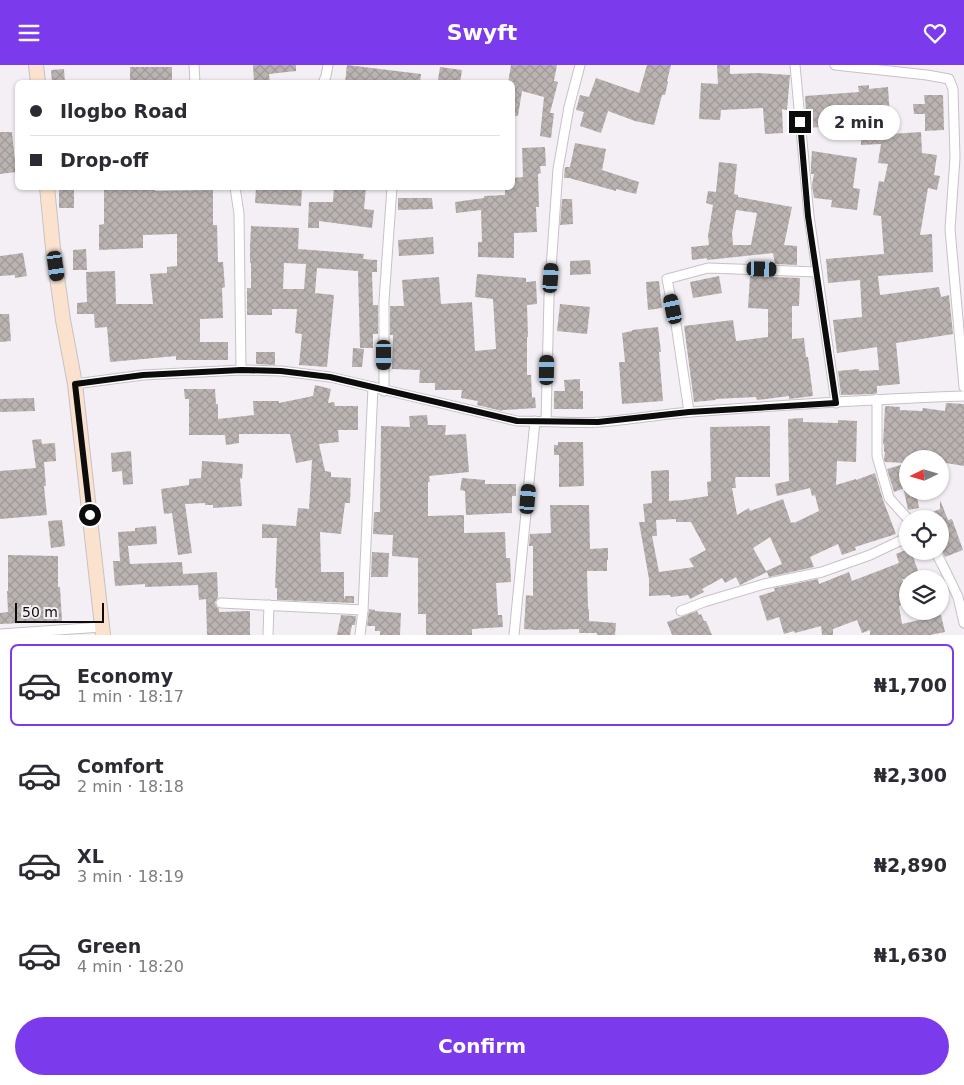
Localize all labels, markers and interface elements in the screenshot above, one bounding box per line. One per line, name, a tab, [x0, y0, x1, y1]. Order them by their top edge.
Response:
icon: menu	[15, 19, 43, 47]
icon: heart	[921, 19, 949, 47]
text: Swyft	[447, 20, 517, 45]
text: Ilogbo Road	[60, 100, 188, 122]
callout: 2 min	[818, 105, 900, 139]
route end	[789, 111, 811, 133]
text: 2 min	[834, 113, 884, 132]
text: Drop-off	[60, 149, 148, 171]
car	[46, 250, 65, 282]
car	[746, 261, 777, 277]
car	[542, 263, 559, 293]
car	[662, 293, 683, 325]
car	[376, 340, 391, 370]
car	[539, 355, 554, 385]
north arrow	[899, 450, 949, 500]
map controls	[899, 450, 949, 620]
car	[519, 483, 536, 515]
route start	[79, 504, 101, 526]
button: locate	[899, 510, 949, 560]
button: layers	[899, 570, 949, 620]
scale bar	[15, 600, 104, 623]
text: 50 m	[22, 604, 58, 620]
icon: car	[17, 663, 62, 708]
text: Economy	[77, 665, 173, 687]
text: ₦1,700	[874, 674, 947, 696]
text: 1 min · 18:17	[77, 687, 184, 706]
icon: car	[17, 753, 62, 798]
text: Comfort	[77, 755, 164, 777]
text: ₦2,300	[874, 764, 947, 786]
text: 2 min · 18:18	[77, 777, 184, 796]
icon: car	[17, 843, 62, 888]
text: XL	[77, 845, 104, 867]
text: ₦2,890	[874, 854, 947, 876]
text: 3 min · 18:19	[77, 867, 184, 886]
icon: car	[17, 933, 62, 978]
text: Green	[77, 935, 141, 957]
text: ₦1,630	[874, 944, 947, 966]
text: 4 min · 18:20	[77, 957, 184, 976]
button: Confirm	[15, 1017, 949, 1075]

